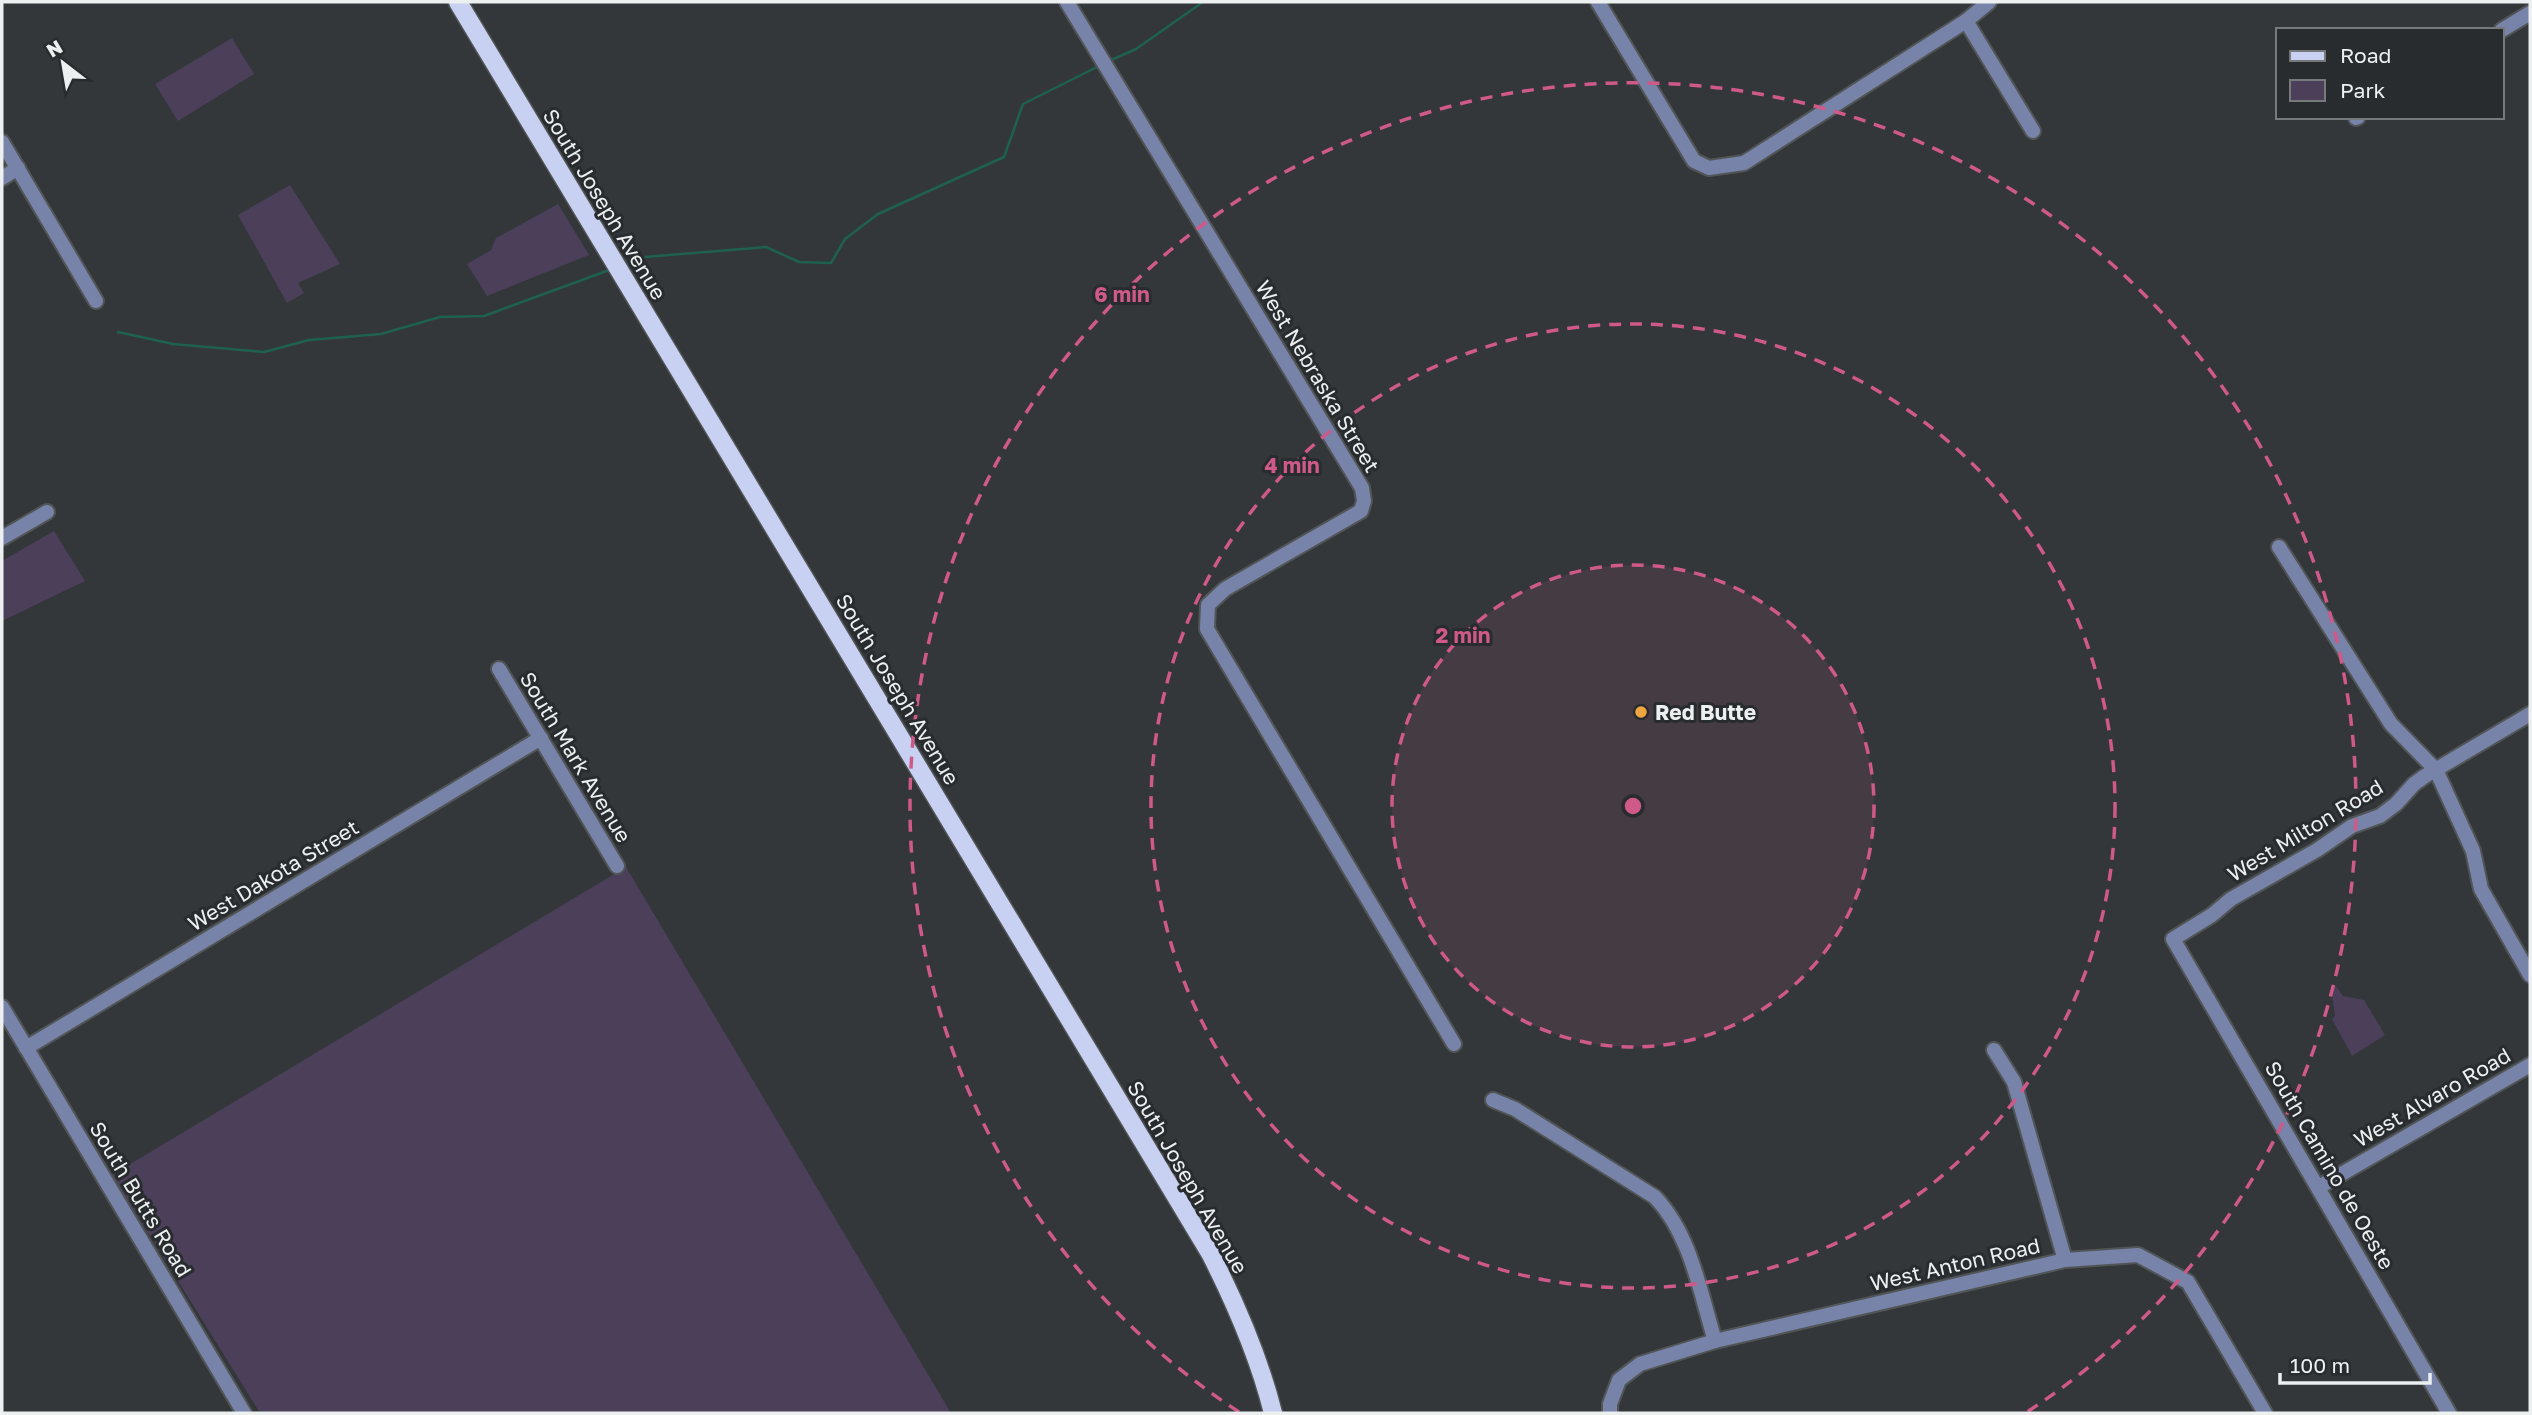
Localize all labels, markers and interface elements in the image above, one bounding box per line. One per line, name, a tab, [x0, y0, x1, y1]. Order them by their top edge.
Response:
north arrow	[28, 28, 98, 98]
legend	[2276, 28, 2504, 119]
text: N	[42, 34, 66, 62]
text: Road	[2340, 42, 2391, 68]
text: Park	[2340, 77, 2386, 103]
street label: South Joseph Avenue	[538, 104, 672, 304]
street label: West Nebraska Street	[1250, 275, 1386, 477]
text: 6 min	[1094, 281, 1150, 307]
text: 4 min	[1264, 452, 1320, 478]
street label: South Joseph Avenue	[831, 589, 965, 789]
text: 2 min	[1436, 622, 1490, 648]
street label: South Mark Avenue	[515, 667, 637, 847]
place label: Red Butte	[1655, 699, 1756, 725]
marker: Red Butte	[1633, 704, 1649, 720]
street label: West Milton Road	[2222, 773, 2388, 887]
centre of rings	[1621, 794, 1645, 818]
street label: West Dakota Street	[183, 814, 363, 936]
street label: West Alvaro Road	[2349, 1042, 2515, 1152]
street label: South Camino de Oeste	[2260, 1056, 2400, 1274]
street label: South Joseph Avenue	[1122, 1076, 1254, 1278]
street label: South Butts Road	[84, 1117, 198, 1281]
street label: West Anton Road	[1867, 1232, 2043, 1296]
scale bar	[2280, 1342, 2430, 1386]
text: 100 m	[2290, 1352, 2350, 1378]

